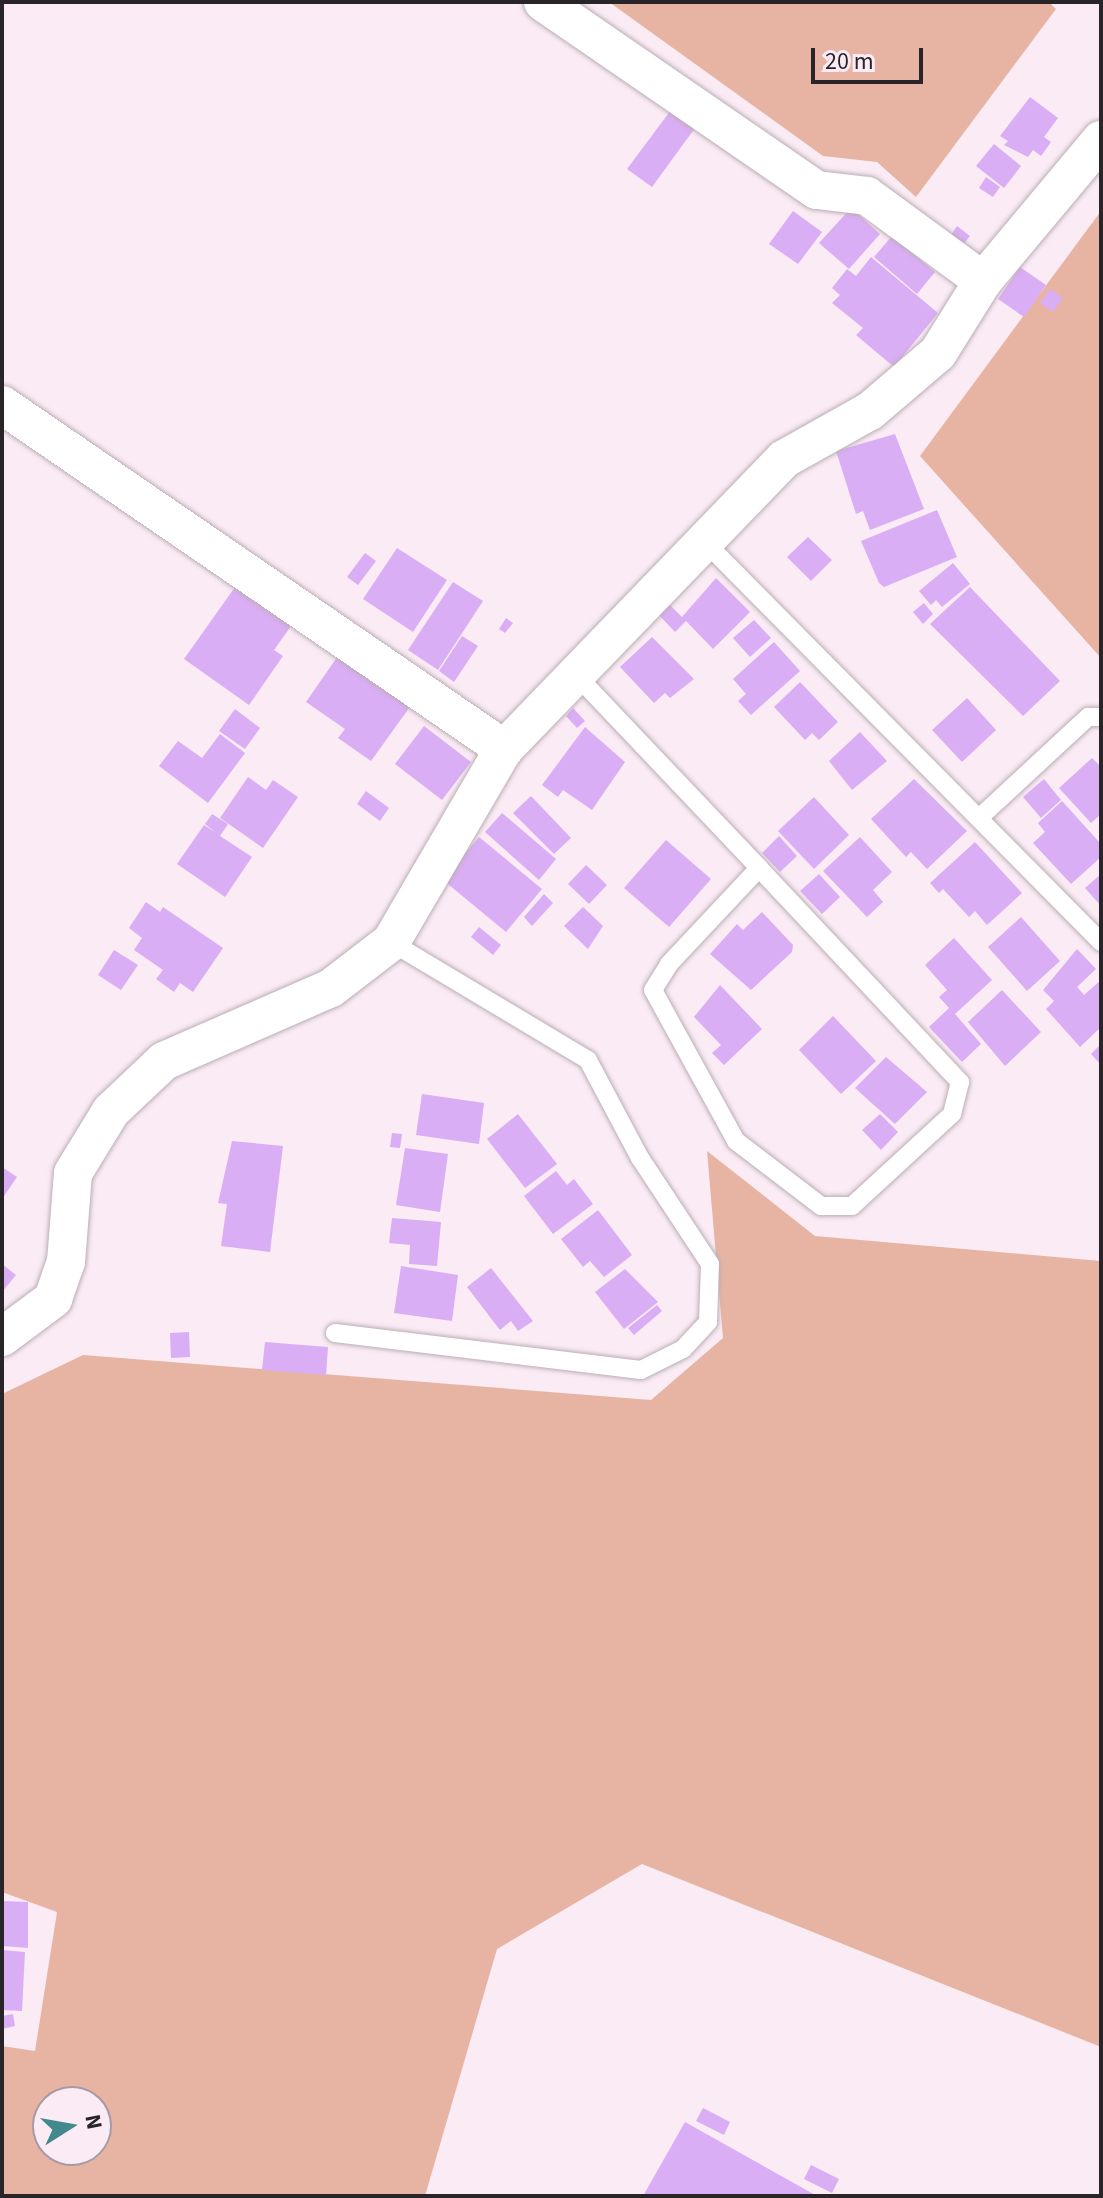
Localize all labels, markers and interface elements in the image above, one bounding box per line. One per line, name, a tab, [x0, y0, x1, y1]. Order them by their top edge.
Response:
scale bar	[815, 32, 927, 82]
text: 20 m	[825, 44, 874, 79]
north arrow	[32, 2086, 112, 2166]
text: N	[76, 2112, 111, 2132]

